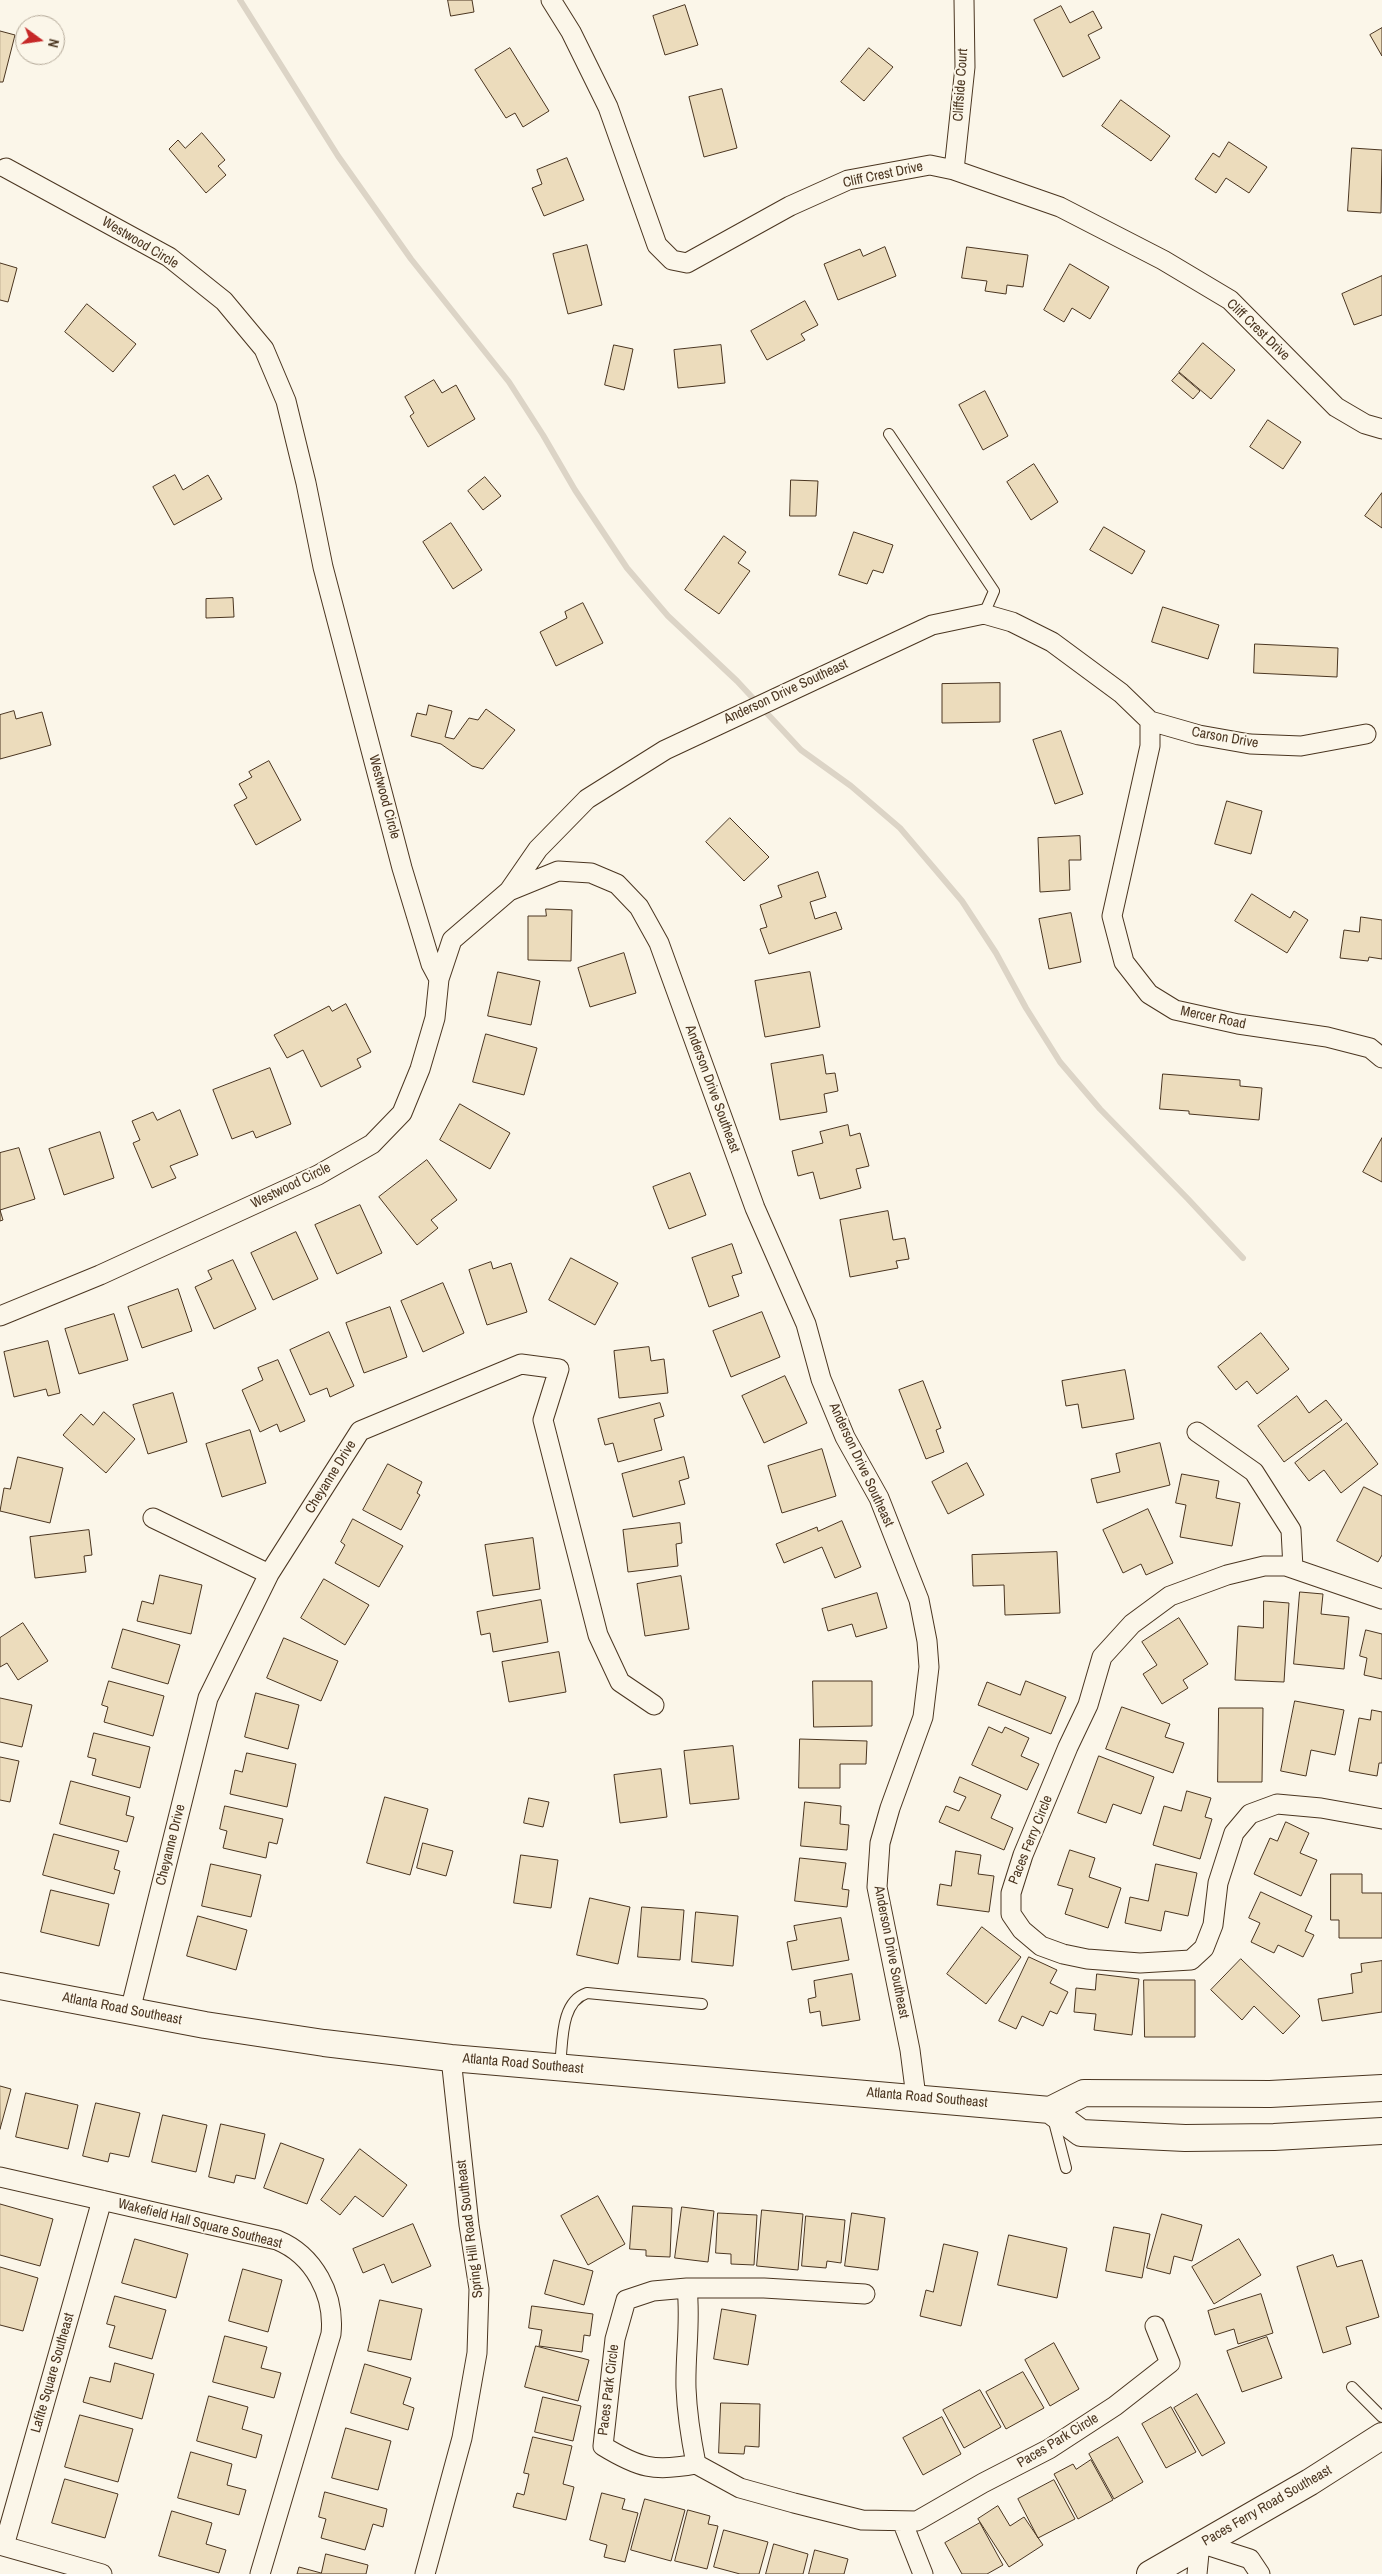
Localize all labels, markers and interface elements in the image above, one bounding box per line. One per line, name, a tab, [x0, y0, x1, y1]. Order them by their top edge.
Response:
north arrow	[15, 15, 65, 65]
text: N	[44, 37, 63, 50]
street label: Cliffside Court	[950, 48, 972, 122]
street label: Cliff Crest Drive	[841, 158, 925, 192]
street label: Westwood Circle	[99, 214, 181, 272]
street label: Cliff Crest Drive	[1223, 296, 1293, 364]
street label: Anderson Drive Southeast	[721, 656, 851, 728]
street label: Carson Drive	[1190, 724, 1260, 752]
street label: Westwood Circle	[365, 753, 403, 841]
street label: Mercer Road	[1179, 1003, 1247, 1033]
street label: Anderson Drive Southeast	[681, 1023, 743, 1155]
street label: Westwood Circle	[248, 1159, 334, 1213]
street label: Anderson Drive Southeast	[825, 1400, 897, 1530]
street label: Cheyanne Drive	[302, 1437, 360, 1517]
street label: Paces Ferry Circle	[1006, 1793, 1056, 1887]
street label: Cheyanne Drive	[153, 1803, 189, 1887]
street label: Anderson Drive Southeast	[870, 1884, 912, 2020]
street label: Atlanta Road Southeast	[61, 1989, 183, 2029]
street label: Atlanta Road Southeast	[462, 2050, 584, 2078]
street label: Atlanta Road Southeast	[866, 2084, 988, 2112]
street label: Spring Hill Road Southeast	[453, 2159, 487, 2299]
street label: Wakefield Hall Square Southeast	[116, 2195, 284, 2253]
street label: Lafite Square Southeast	[28, 2311, 78, 2435]
street label: Paces Park Circle	[595, 2343, 623, 2437]
street label: Paces Park Circle	[1014, 2410, 1102, 2472]
street label: Paces Ferry Road Southeast	[1199, 2462, 1335, 2550]

